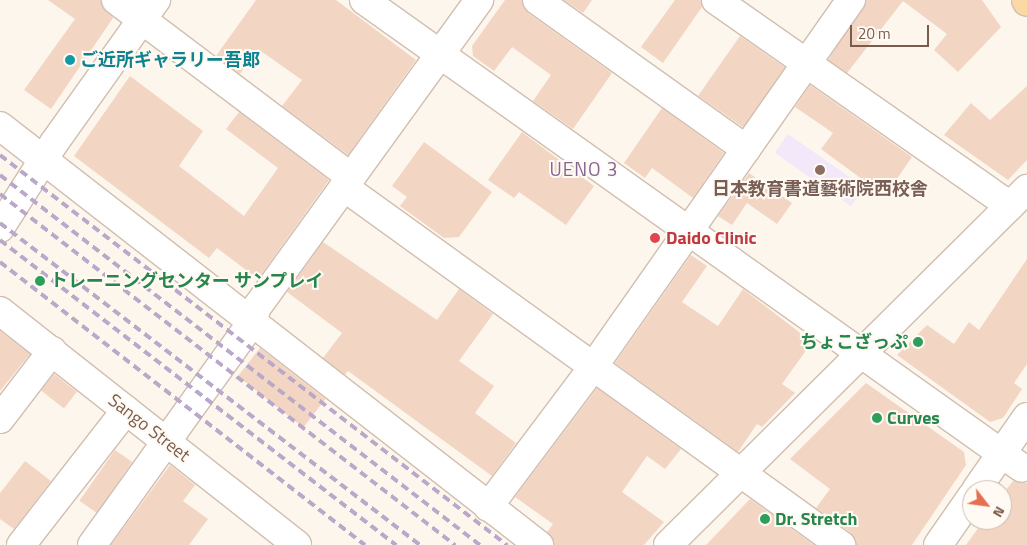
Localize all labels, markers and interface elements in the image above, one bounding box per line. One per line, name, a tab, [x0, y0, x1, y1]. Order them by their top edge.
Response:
scale bar	[852, 15, 931, 47]
text: 20 m	[858, 22, 891, 45]
place label: ご近所ギャラリー吾郎	[80, 49, 260, 71]
marker: ご近所ギャラリー吾郎	[64, 54, 76, 66]
district label: UENO 3	[549, 158, 619, 180]
marker: 日本教育書道藝術院西校舎	[814, 164, 826, 176]
place label: 日本教育書道藝術院西校舎	[712, 178, 928, 200]
place label: Daido Clinic	[666, 227, 757, 249]
marker: Daido Clinic	[648, 231, 662, 245]
place label: トレーニングセンター サンプレイ	[50, 270, 324, 292]
marker: トレーニングセンター サンプレイ	[34, 275, 46, 287]
place label: ちょこざっぷ	[800, 331, 908, 353]
marker: ちょこざっぷ	[912, 336, 924, 348]
street label: Sango Street	[104, 389, 194, 467]
place label: Curves	[887, 407, 940, 429]
marker: Curves	[871, 412, 883, 424]
north arrow	[962, 480, 1012, 530]
text: N	[988, 503, 1011, 522]
place label: Dr. Stretch	[775, 508, 857, 530]
marker: Dr. Stretch	[759, 513, 771, 525]

